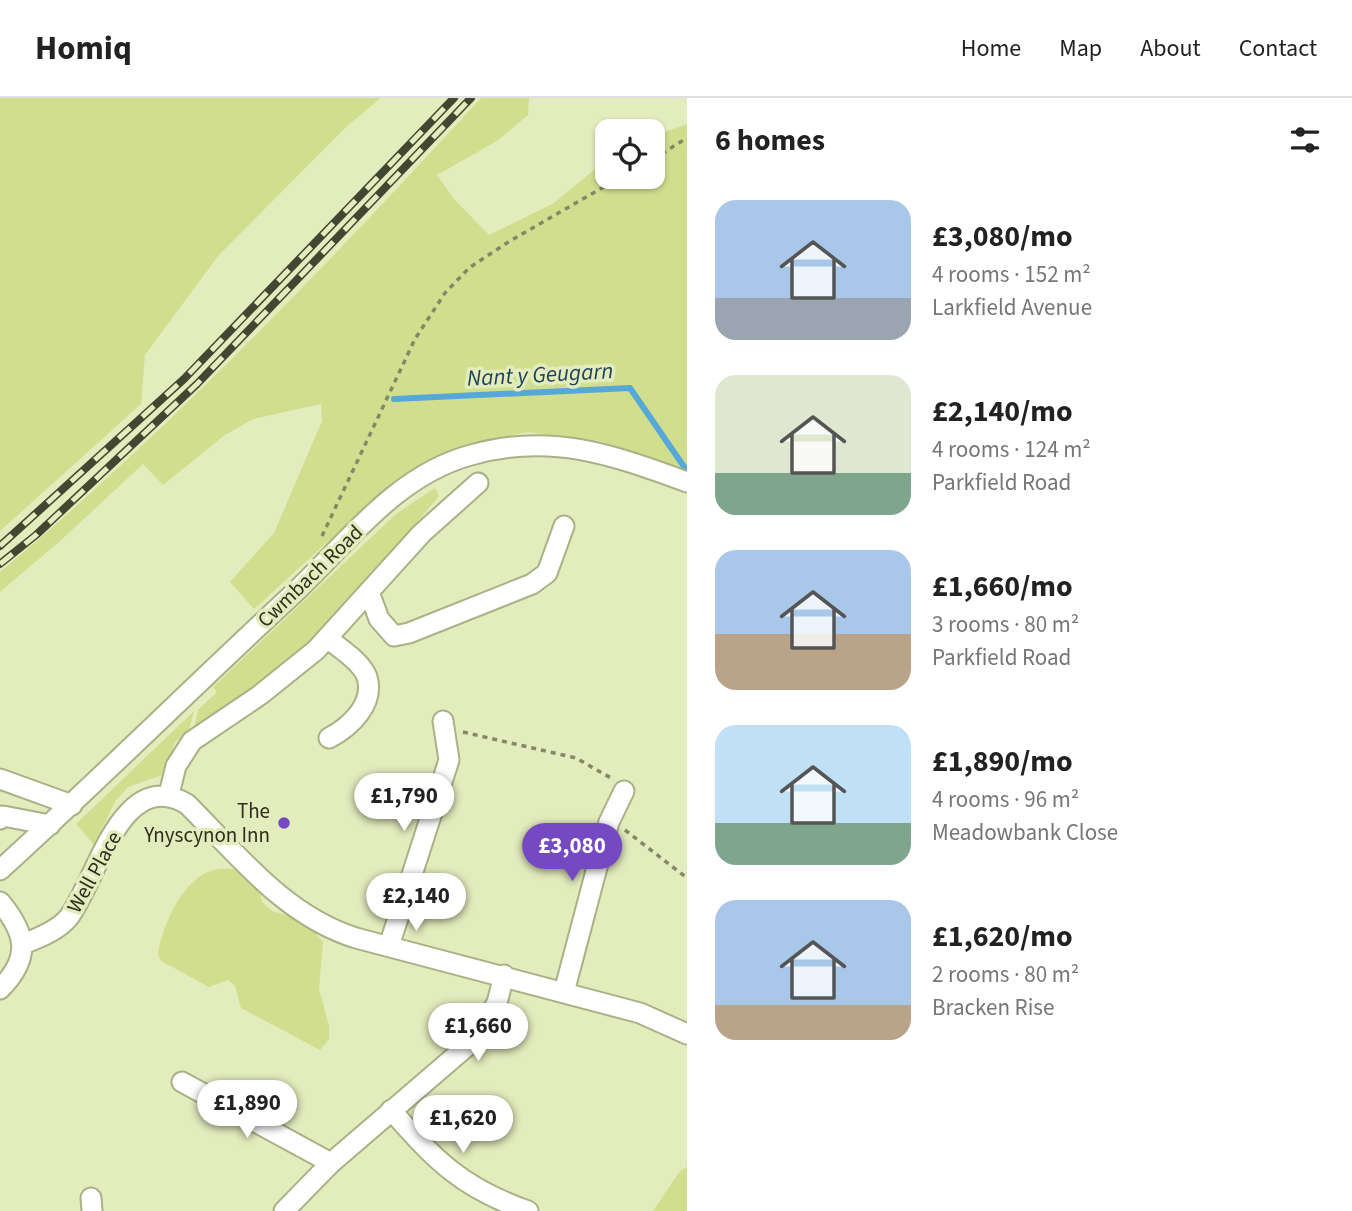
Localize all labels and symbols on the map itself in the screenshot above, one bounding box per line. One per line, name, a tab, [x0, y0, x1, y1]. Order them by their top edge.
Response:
water label: Nant y Geugarn	[466, 354, 614, 395]
street label: Cwmbach Road	[250, 518, 370, 634]
pin: £1,790	[347, 774, 461, 833]
place label: The Ynyscynon Inn	[143, 796, 270, 850]
marker: The Ynyscynon Inn	[276, 815, 292, 831]
pin: £3,080	[515, 824, 629, 883]
street label: Well Place	[59, 826, 129, 918]
pin: £2,140	[359, 874, 473, 933]
pin: £1,660	[421, 1004, 535, 1063]
pin: £1,890	[190, 1080, 304, 1140]
pin: £1,620	[406, 1096, 520, 1155]

